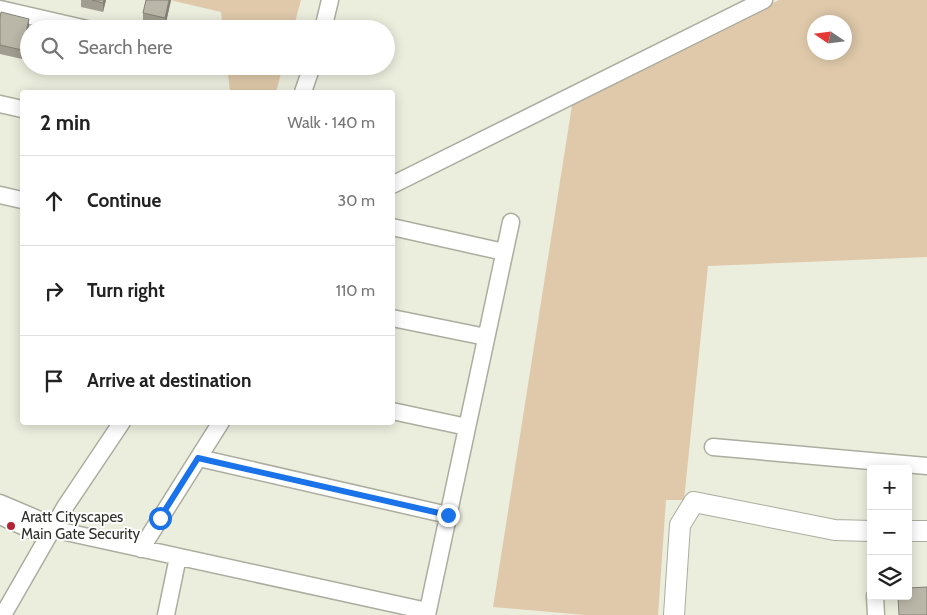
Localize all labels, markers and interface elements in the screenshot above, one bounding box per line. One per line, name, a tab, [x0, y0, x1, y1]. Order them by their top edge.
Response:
north arrow	[807, 15, 852, 60]
search box	[20, 20, 395, 75]
icon: search	[38, 34, 66, 62]
text: Search here	[78, 36, 172, 59]
text: 2 min	[40, 110, 91, 135]
text: Walk · 140 m	[288, 113, 375, 132]
icon: ahead	[40, 187, 68, 215]
text: Continue	[87, 189, 161, 212]
text: 30 m	[338, 191, 375, 210]
icon: right	[40, 277, 68, 305]
text: Turn right	[87, 279, 165, 302]
text: 110 m	[336, 281, 375, 300]
icon: arrive	[40, 367, 68, 395]
text: Arrive at destination	[87, 369, 251, 392]
map controls	[867, 465, 912, 600]
button: +	[867, 465, 912, 510]
route end	[437, 504, 460, 527]
route start	[149, 507, 172, 530]
place label: Aratt Cityscapes Main Gate Security	[21, 508, 140, 543]
button: −	[867, 510, 912, 555]
marker: Aratt Cityscapes Main Gate Security	[5, 520, 17, 532]
button: layers	[867, 555, 912, 600]

